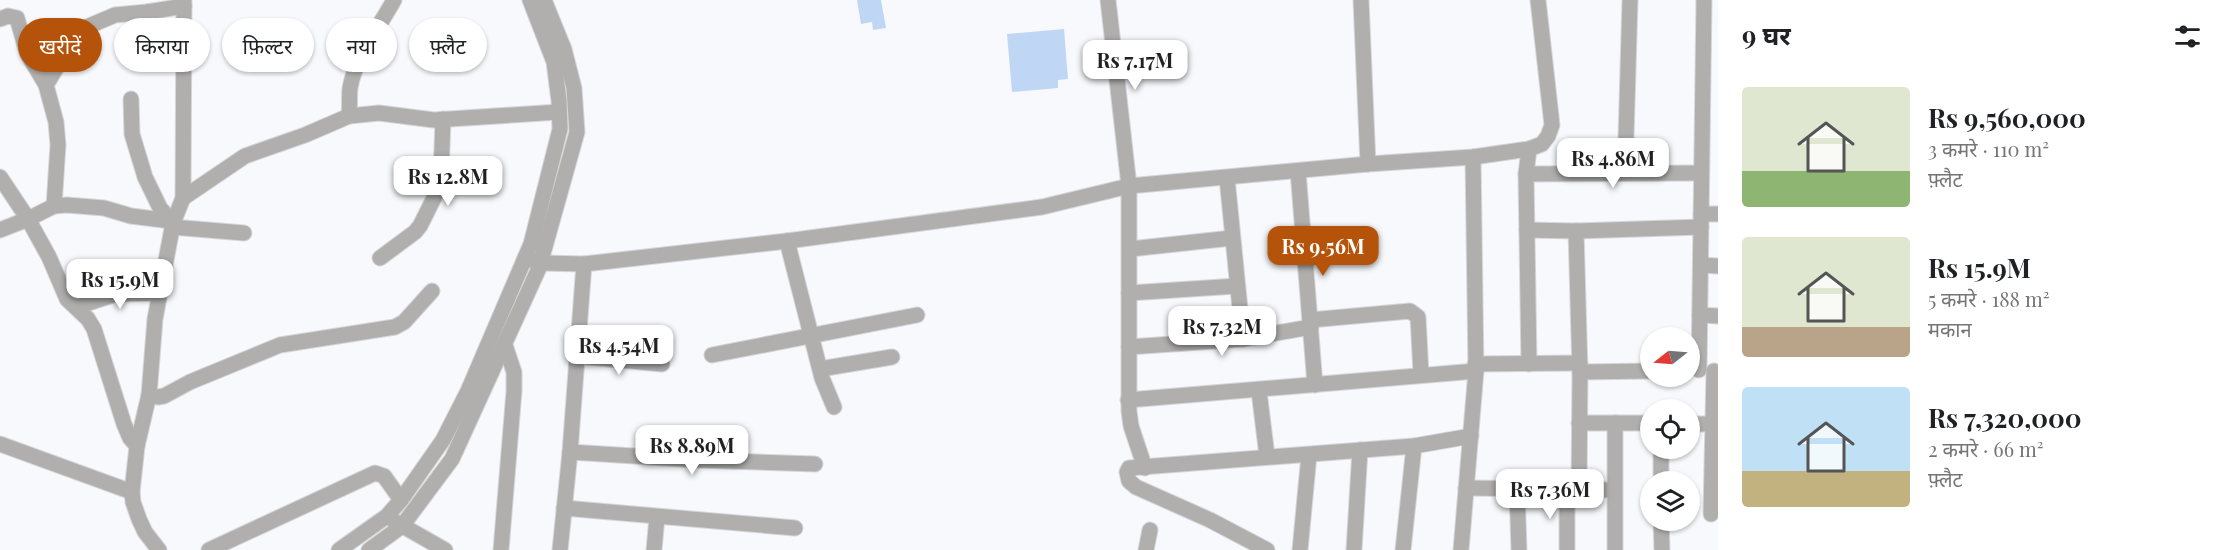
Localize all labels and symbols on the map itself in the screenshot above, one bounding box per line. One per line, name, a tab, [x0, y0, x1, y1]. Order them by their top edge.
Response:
pin: Rs 7.17M	[1073, 40, 1197, 91]
pin: Rs 4.86M	[1551, 138, 1675, 189]
pin: Rs 12.8M	[386, 156, 510, 207]
pin: Rs 9.56M	[1261, 226, 1385, 277]
pin: Rs 15.9M	[58, 259, 182, 310]
pin: Rs 7.32M	[1160, 306, 1284, 357]
pin: Rs 4.54M	[557, 325, 681, 376]
north arrow	[1640, 327, 1700, 387]
pin: Rs 8.89M	[630, 425, 754, 476]
pin: Rs 7.36M	[1488, 469, 1612, 520]

